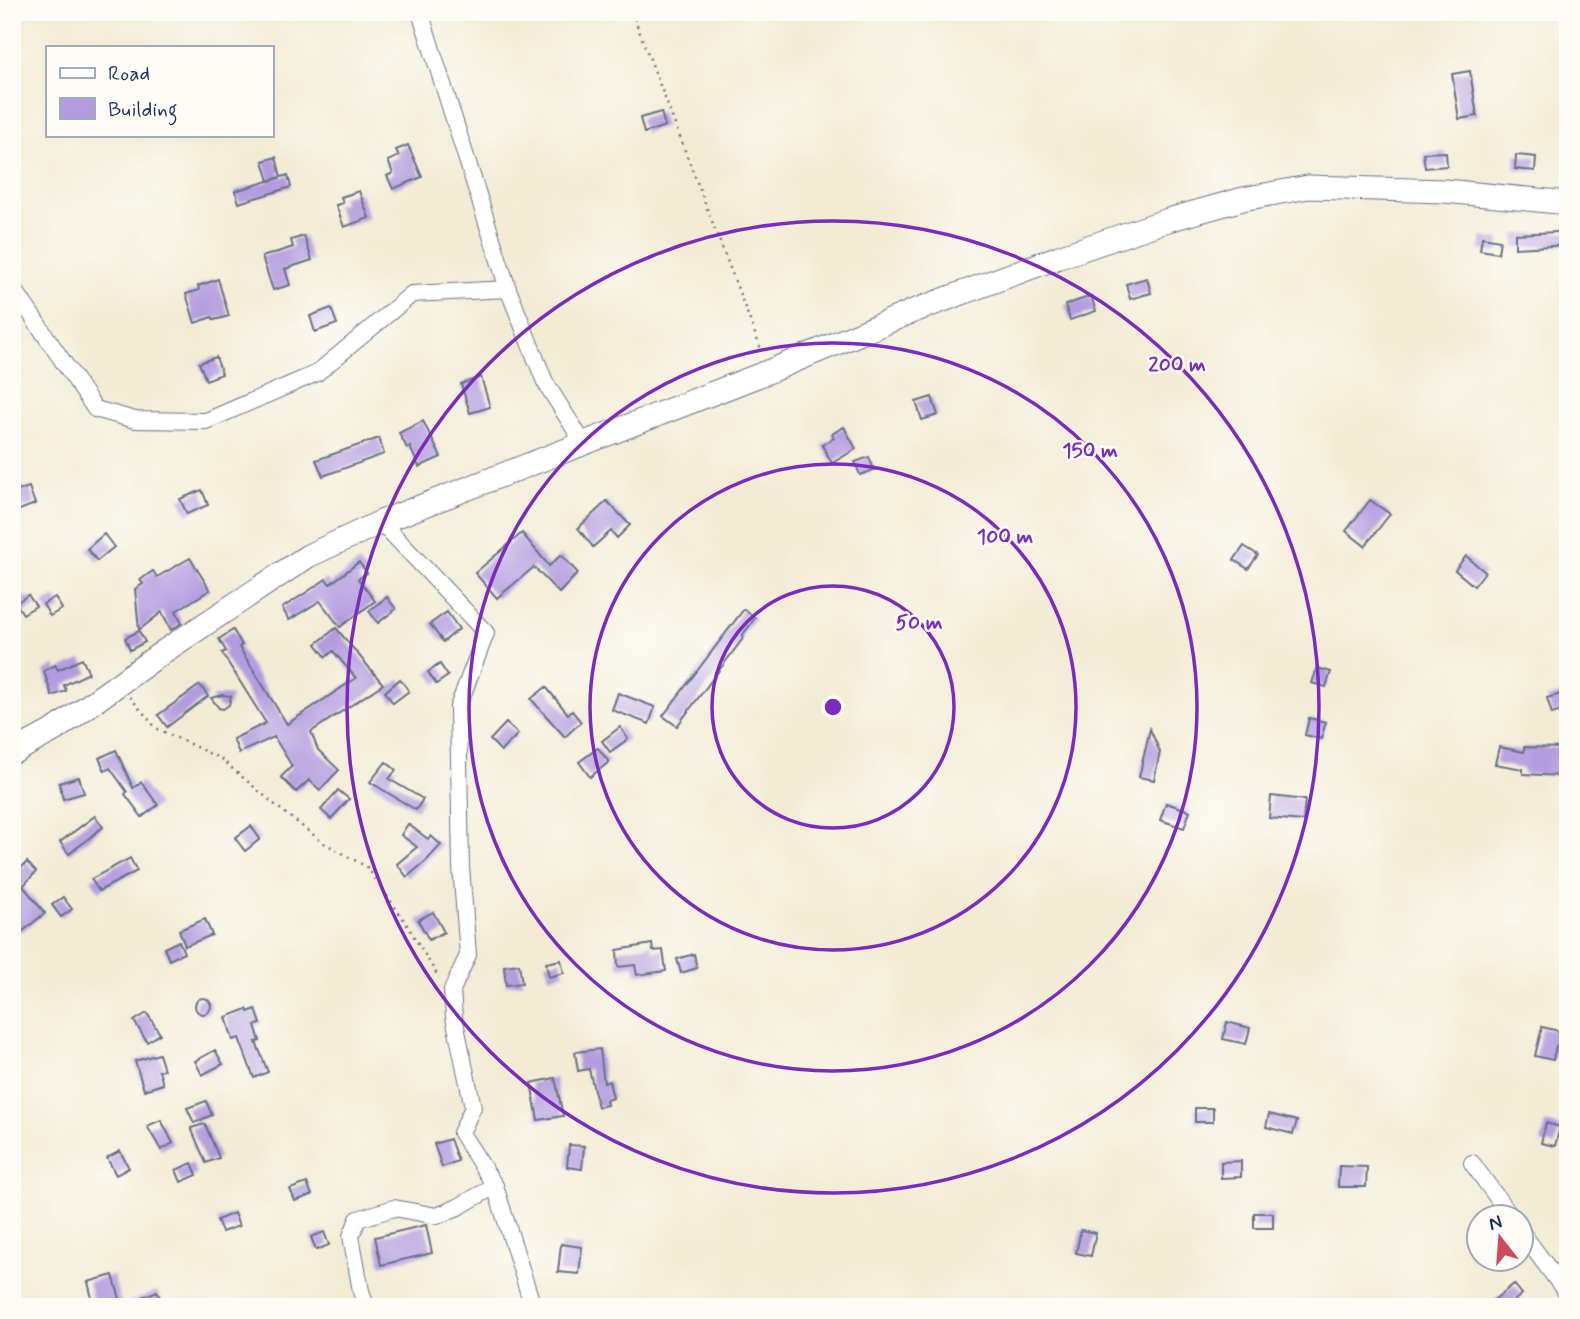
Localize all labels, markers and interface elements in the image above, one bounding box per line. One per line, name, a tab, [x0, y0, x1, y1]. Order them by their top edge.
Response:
legend	[46, 46, 273, 136]
text: Road	[108, 60, 150, 88]
text: Building	[108, 96, 178, 126]
text: 200 m	[1148, 351, 1206, 379]
text: 150 m	[1062, 437, 1118, 465]
text: 100 m	[977, 523, 1033, 551]
text: 50 m	[896, 609, 943, 637]
centre of rings	[821, 695, 845, 719]
north arrow	[1464, 1204, 1534, 1274]
text: N	[1486, 1209, 1505, 1237]

